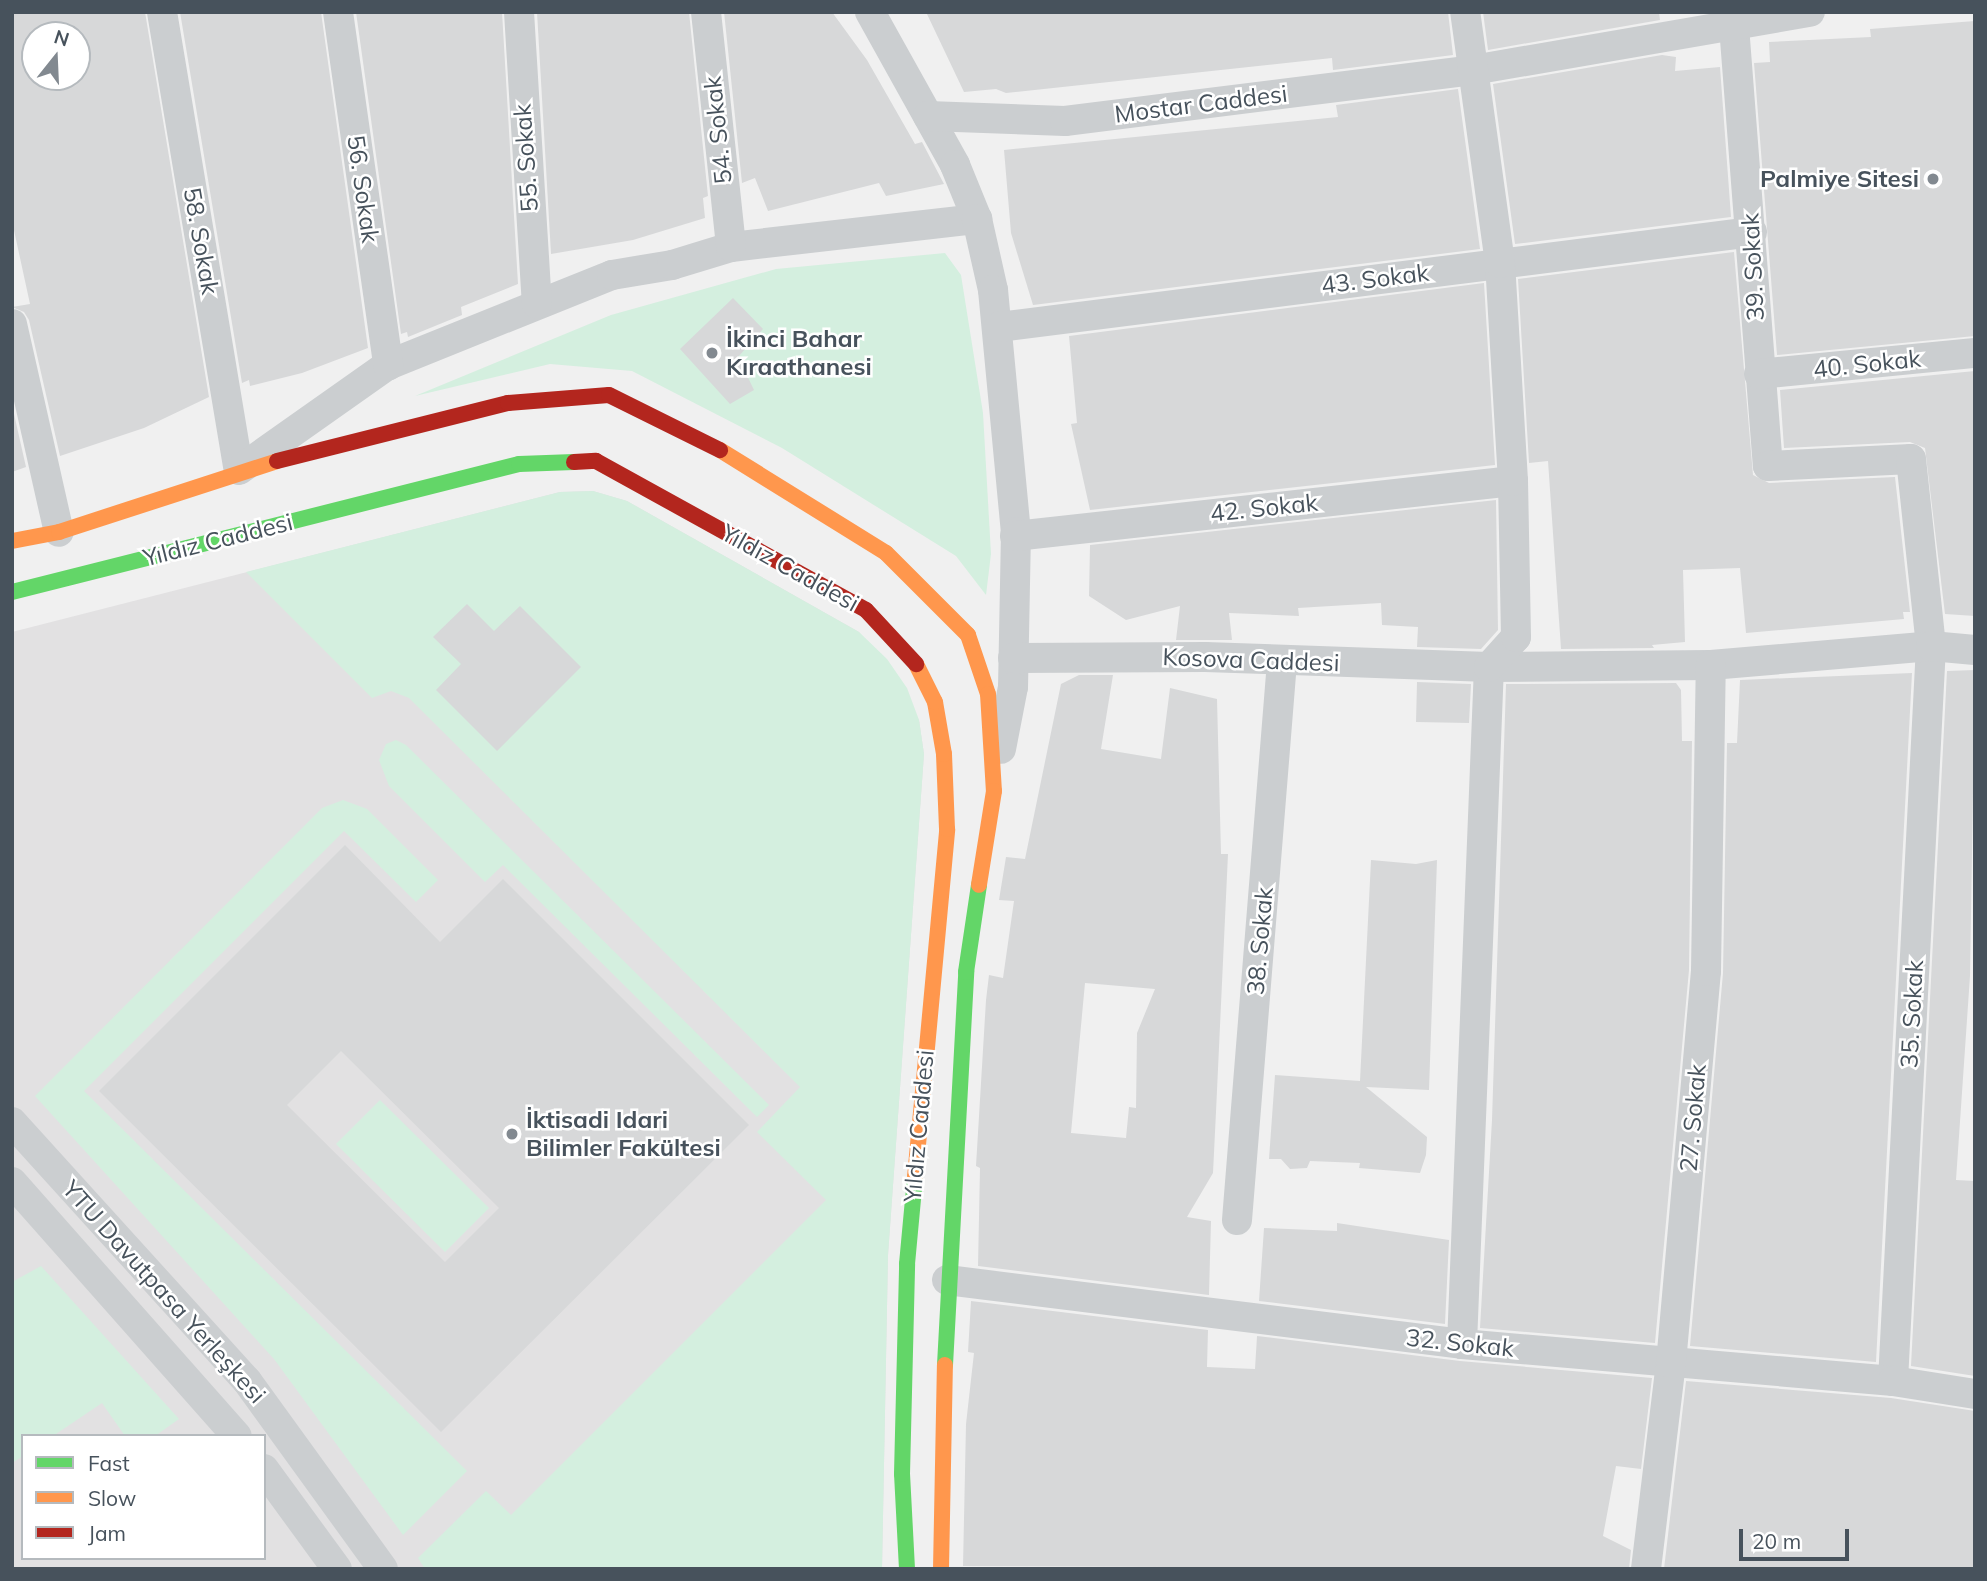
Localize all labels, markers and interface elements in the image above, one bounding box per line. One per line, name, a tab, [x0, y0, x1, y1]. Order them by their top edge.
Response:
north arrow	[21, 21, 91, 91]
text: N	[51, 24, 72, 52]
street label: 54. Sokak	[698, 75, 738, 185]
street label: Mostar Caddesi	[1113, 79, 1289, 129]
street label: 55. Sokak	[508, 103, 544, 213]
street label: 56. Sokak	[341, 133, 385, 245]
place label: Palmiye Sitesi	[1760, 165, 1919, 193]
marker: Palmiye Sitesi	[1925, 171, 1941, 187]
street label: 58. Sokak	[177, 185, 225, 297]
street label: 39. Sokak	[1736, 212, 1770, 322]
street label: 43. Sokak	[1320, 258, 1430, 300]
place label: İkinci Bahar Kıraathanesi	[726, 325, 872, 381]
street label: 40. Sokak	[1812, 344, 1922, 384]
marker: İkinci Bahar Kıraathanesi	[704, 345, 720, 361]
street label: 42. Sokak	[1209, 488, 1319, 528]
street label: Yıldız Caddesi	[140, 508, 296, 572]
street label: Yıldız Caddesi	[716, 518, 864, 618]
street label: Kosova Caddesi	[1162, 643, 1340, 677]
street label: 38. Sokak	[1241, 886, 1279, 996]
street label: 35. Sokak	[1895, 959, 1929, 1069]
street label: Yıldız Caddesi	[898, 1049, 940, 1203]
street label: 27. Sokak	[1674, 1063, 1712, 1173]
place label: İktisadi Idari Bilimler Fakültesi	[526, 1106, 721, 1162]
marker: İktisadi Idari Bilimler Fakültesi	[504, 1126, 520, 1142]
street label: YTU Davutpasa Yerleşkesi	[56, 1175, 272, 1409]
street label: 32. Sokak	[1405, 1323, 1515, 1363]
legend	[21, 1434, 266, 1560]
text: Fast	[88, 1450, 130, 1476]
text: Slow	[88, 1485, 136, 1511]
scale bar	[1742, 1514, 1852, 1558]
text: Jam	[88, 1520, 126, 1546]
text: 20 m	[1752, 1528, 1801, 1554]

